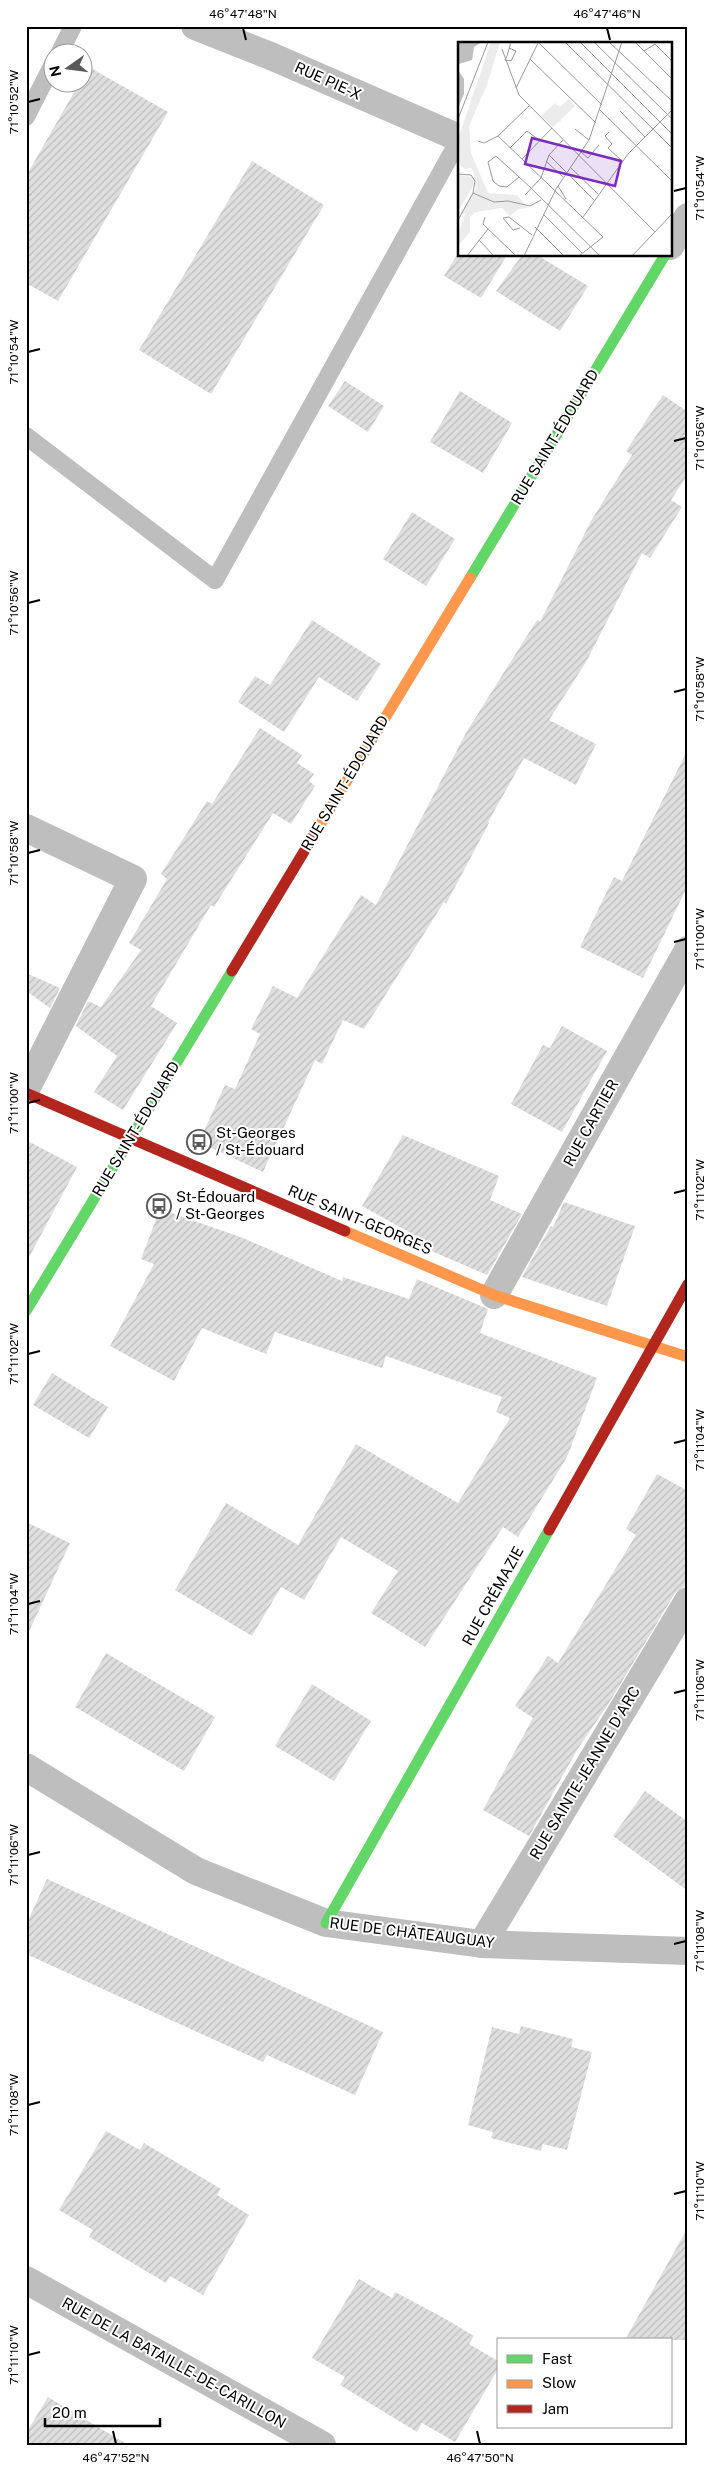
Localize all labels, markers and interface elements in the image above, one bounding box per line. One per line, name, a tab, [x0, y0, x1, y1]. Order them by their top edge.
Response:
text: 46°47'48"N	[209, 7, 277, 21]
text: 46°47'46"N	[573, 7, 641, 21]
north arrow	[42, 42, 92, 92]
inset map	[458, 42, 672, 256]
street label: RUE PIE-X	[292, 58, 364, 103]
text: N	[46, 64, 64, 78]
text: 71°10'52"W	[7, 69, 21, 134]
text: 71°10'54"W	[693, 155, 707, 220]
text: 71°10'54"W	[7, 319, 21, 384]
street label: RUE SAINT-ÉDOUARD	[507, 366, 602, 507]
text: 71°10'56"W	[693, 405, 707, 470]
text: 71°10'56"W	[7, 570, 21, 635]
text: 71°10'58"W	[693, 656, 707, 722]
street label: RUE SAINT-ÉDOUARD	[297, 712, 392, 853]
text: 71°10'58"W	[7, 820, 21, 886]
text: 71°11'00"W	[693, 908, 707, 970]
street label: RUE SAINT-ÉDOUARD	[88, 1058, 183, 1199]
text: 71°11'00"W	[7, 1072, 21, 1134]
street label: RUE CARTIER	[560, 1076, 621, 1169]
place label: St-Georges / St-Édouard	[216, 1124, 304, 1158]
bus stop icon: St-Georges / St-Édouard	[186, 1129, 212, 1155]
text: 71°11'02"W	[693, 1159, 707, 1221]
street label: RUE SAINT-GEORGES	[286, 1181, 435, 1258]
place label: St-Édouard / St-Georges	[176, 1188, 265, 1222]
bus stop icon: St-Édouard / St-Georges	[146, 1193, 172, 1219]
text: 71°11'02"W	[7, 1323, 21, 1385]
text: 71°11'04"W	[693, 1408, 707, 1471]
street label: RUE CRÉMAZIE	[458, 1543, 527, 1648]
text: 71°11'04"W	[7, 1572, 21, 1635]
text: 71°11'06"W	[693, 1658, 707, 1721]
street label: RUE SAINTE-JEANNE D'ARC	[526, 1683, 643, 1862]
text: 71°11'06"W	[7, 1823, 21, 1886]
text: 71°11'08"W	[693, 1909, 707, 1972]
street label: RUE DE CHÂTEAUGUAY	[329, 1914, 496, 1951]
text: 71°11'08"W	[7, 2073, 21, 2136]
text: 71°11'10"W	[693, 2161, 707, 2221]
street label: RUE DE LA BATAILLE-DE-CARILLON	[59, 2294, 289, 2431]
text: 71°11'10"W	[7, 2325, 21, 2385]
legend	[497, 2338, 672, 2428]
text: Fast	[542, 2350, 572, 2367]
text: Slow	[542, 2374, 577, 2391]
scale bar	[45, 2396, 160, 2428]
text: Jam	[542, 2400, 569, 2417]
text: 20 m	[52, 2404, 87, 2421]
text: 46°47'52"N	[82, 2451, 150, 2465]
text: 46°47'50"N	[446, 2451, 514, 2465]

